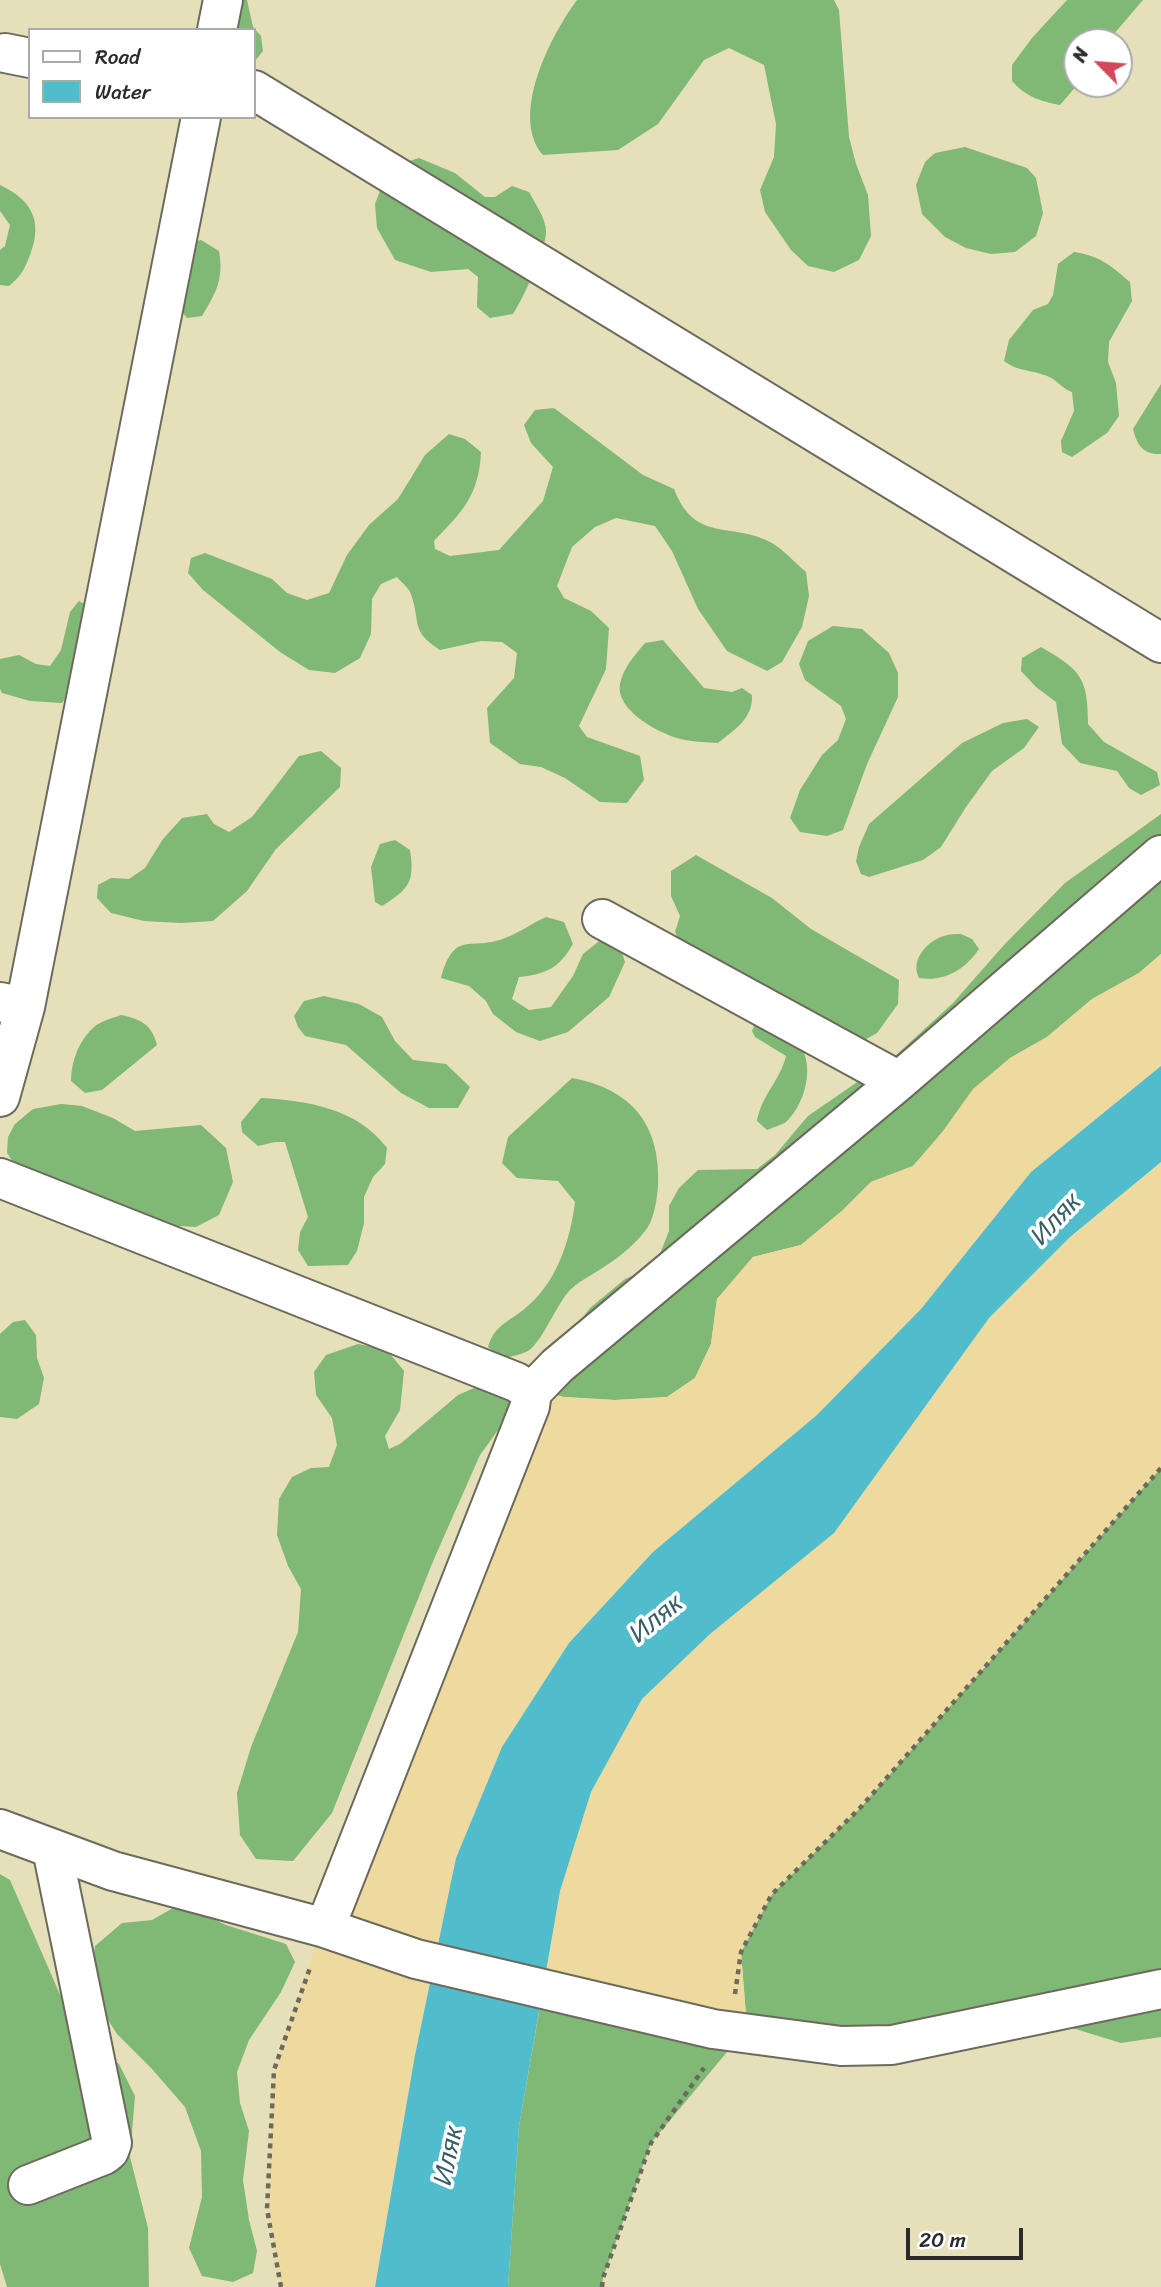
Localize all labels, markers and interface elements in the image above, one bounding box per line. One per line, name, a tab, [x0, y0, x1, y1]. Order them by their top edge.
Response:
legend	[28, 28, 256, 119]
north arrow	[1063, 28, 1133, 98]
text: Road	[95, 38, 140, 76]
text: N	[1063, 42, 1098, 68]
text: Water	[95, 73, 150, 111]
water label: Иляк	[1025, 1188, 1089, 1252]
water label: Иляк	[624, 1589, 690, 1651]
water label: Иляк	[429, 2124, 471, 2188]
scale bar	[909, 2214, 1026, 2258]
text: 20 m	[919, 2221, 966, 2259]

